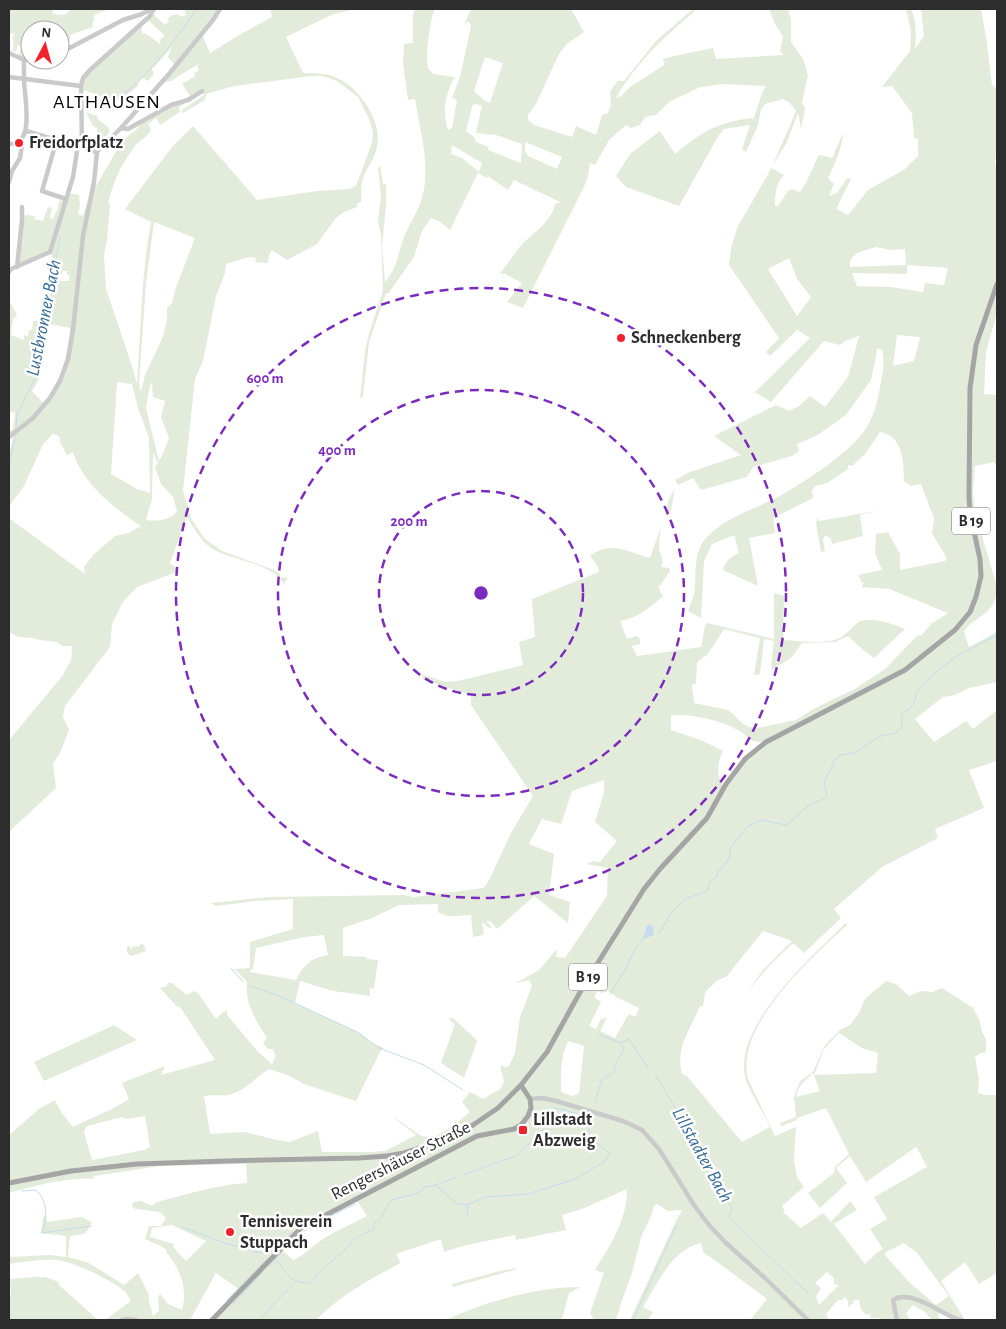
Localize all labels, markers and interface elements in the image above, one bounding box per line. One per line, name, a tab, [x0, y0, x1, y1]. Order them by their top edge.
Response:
north arrow	[20, 20, 70, 70]
text: N	[41, 26, 52, 41]
district label: ALTHAUSEN	[53, 92, 161, 112]
place label: Freidorfplatz	[29, 134, 123, 152]
marker: Freidorfplatz	[13, 137, 25, 149]
water label: Lustbronner Bach	[23, 258, 65, 378]
place label: Schneckenberg	[631, 329, 742, 347]
marker: Schneckenberg	[615, 332, 627, 344]
text: 600 m	[246, 371, 284, 386]
text: 400 m	[318, 443, 356, 458]
road number: B 19	[952, 508, 990, 534]
text: 200 m	[390, 514, 428, 529]
centre of rings	[472, 584, 490, 602]
road number: B 19	[569, 964, 607, 990]
water label: Lillstadter Bach	[668, 1104, 736, 1206]
place label: Lillstadt Abzweig	[533, 1111, 596, 1150]
street label: Rengershäuser Straße	[329, 1118, 473, 1204]
marker: Lillstadt Abzweig	[517, 1124, 529, 1136]
place label: Tennisverein Stuppach	[240, 1213, 332, 1252]
marker: Tennisverein Stuppach	[224, 1226, 236, 1238]

